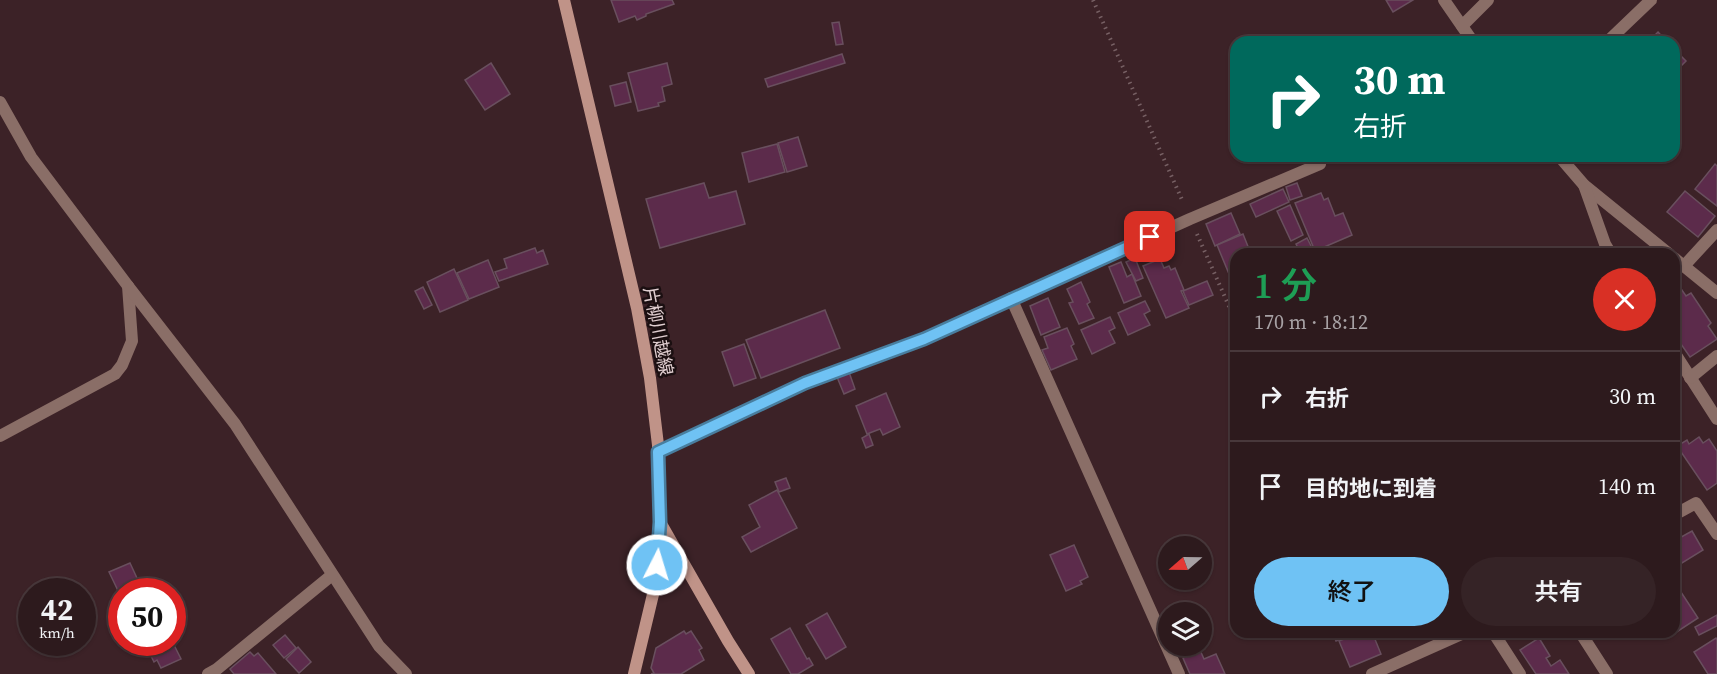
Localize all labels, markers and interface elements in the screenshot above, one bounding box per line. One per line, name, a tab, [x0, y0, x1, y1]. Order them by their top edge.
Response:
text: 30 m	[1353, 50, 1446, 108]
icon: right	[1254, 60, 1332, 138]
text: 右折	[1353, 108, 1407, 145]
pin	[1124, 211, 1175, 262]
icon: arrive	[1133, 220, 1166, 253]
text: 1 分	[1254, 261, 1317, 310]
button: close	[1593, 268, 1656, 331]
street label: 片柳川越線	[638, 284, 679, 377]
text: 170 m · 18:12	[1254, 308, 1368, 336]
icon: right	[1254, 380, 1287, 413]
text: 30 m	[1609, 381, 1656, 411]
text: 右折	[1305, 383, 1349, 413]
icon: arrive	[1254, 470, 1287, 503]
text: 140 m	[1598, 471, 1656, 501]
text: 目的地に到着	[1305, 473, 1437, 503]
position arrow	[625, 533, 689, 597]
north arrow	[1158, 536, 1212, 590]
map controls	[1158, 536, 1212, 656]
button: 終了	[1254, 557, 1449, 626]
button: 共有	[1461, 557, 1656, 626]
speed limit sign: 50	[108, 578, 186, 656]
text: 42	[41, 589, 73, 630]
button: layers	[1158, 602, 1212, 656]
text: km/h	[39, 622, 75, 643]

